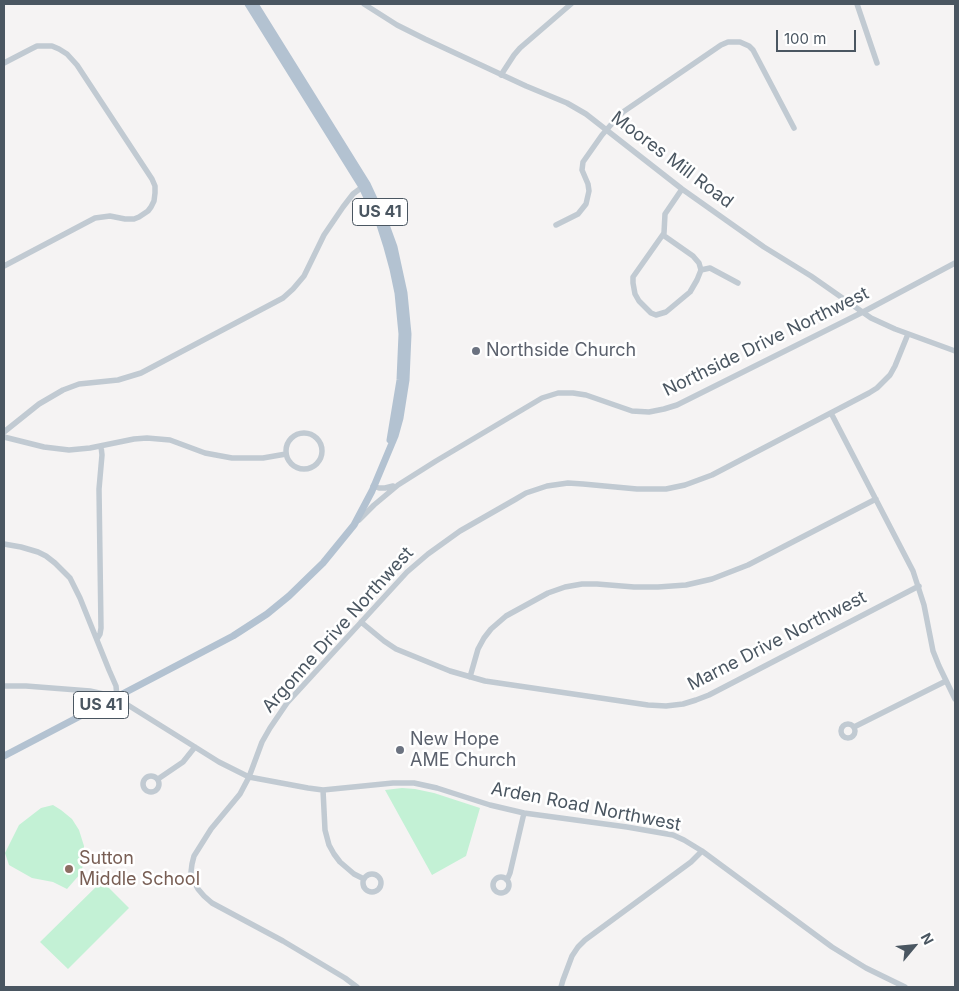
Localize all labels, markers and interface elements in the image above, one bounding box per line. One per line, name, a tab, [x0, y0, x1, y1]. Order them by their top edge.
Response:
scale bar	[779, 20, 859, 52]
text: 100 m	[784, 29, 826, 48]
street label: Moores Mill Road	[607, 107, 737, 213]
road number: US 41	[352, 198, 408, 226]
street label: Northside Drive Northwest	[660, 283, 872, 401]
place label: Northside Church	[486, 340, 636, 362]
marker: Northside Church	[470, 345, 482, 357]
street label: Argonne Drive Northwest	[258, 543, 418, 717]
street label: Marne Drive Northwest	[684, 587, 870, 695]
road number: US 41	[74, 692, 128, 718]
place label: New Hope AME Church	[410, 729, 516, 772]
marker: New Hope AME Church	[394, 744, 406, 756]
street label: Arden Road Northwest	[489, 778, 683, 836]
place label: Sutton Middle School	[79, 848, 200, 891]
marker: Sutton Middle School	[63, 863, 75, 875]
north arrow	[889, 921, 939, 971]
text: N	[918, 930, 938, 947]

